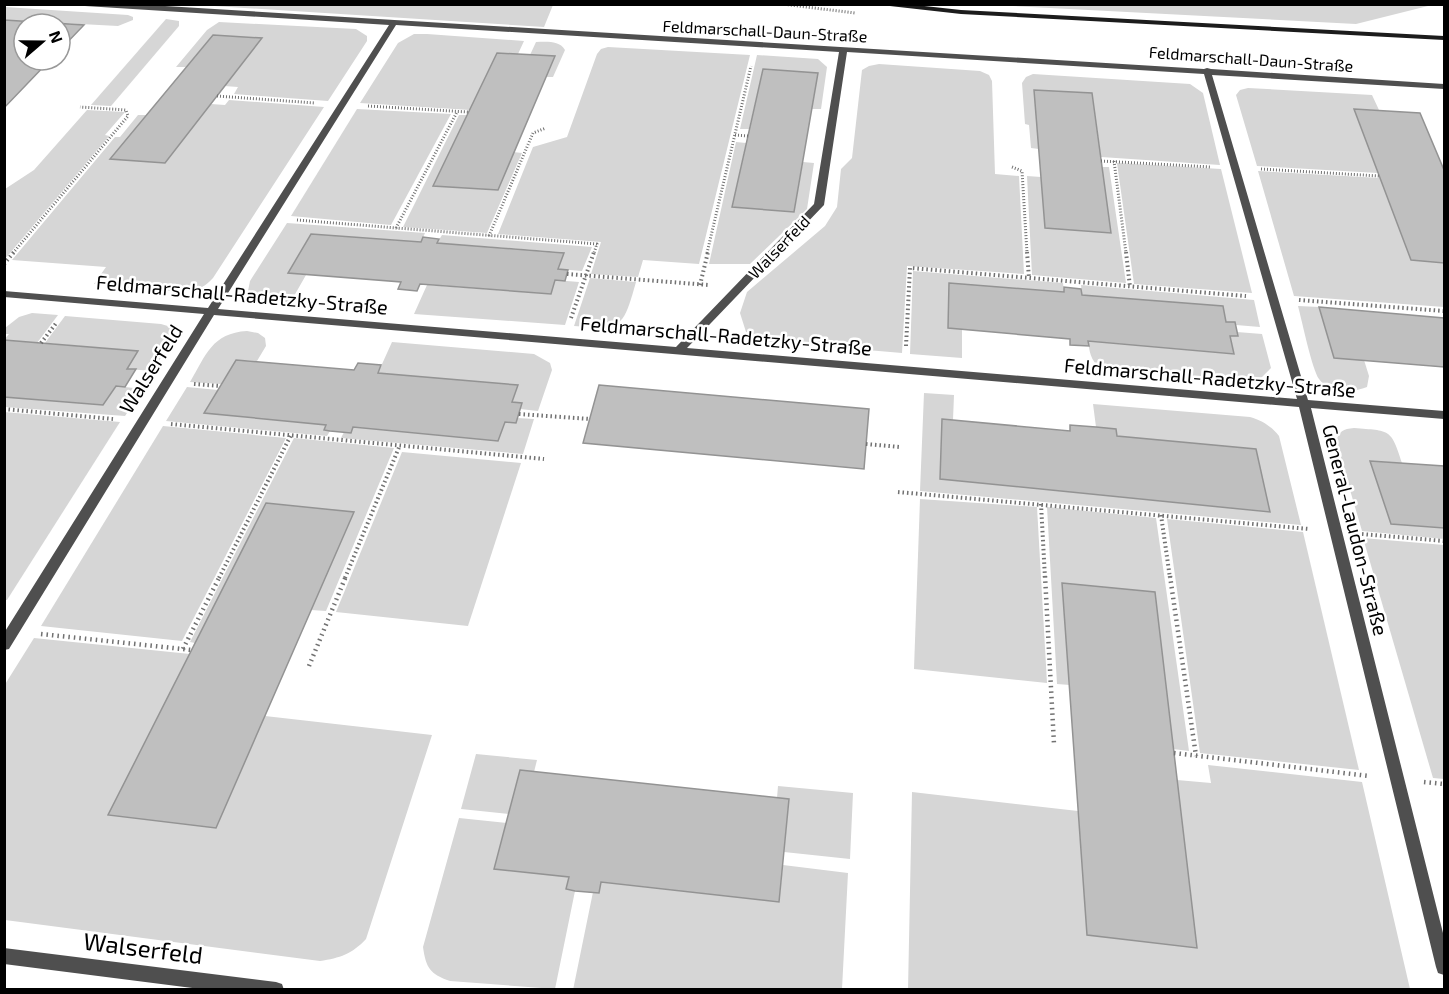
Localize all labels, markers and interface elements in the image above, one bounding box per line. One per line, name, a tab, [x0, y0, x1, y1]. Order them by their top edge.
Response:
north arrow	[12, 12, 72, 72]
street label: Feldmarschall-Daun-Straße	[662, 16, 868, 45]
text: N	[46, 28, 67, 45]
street label: Feldmarschall-Daun-Straße	[1148, 42, 1354, 75]
street label: Walserfeld	[744, 211, 813, 282]
street label: Feldmarschall-Radetzky-Straße	[95, 269, 389, 319]
street label: Feldmarschall-Radetzky-Straße	[579, 310, 873, 360]
street label: Walserfeld	[113, 320, 187, 417]
street label: Feldmarschall-Radetzky-Straße	[1063, 352, 1357, 402]
street label: General-Laudon-Straße	[1318, 422, 1394, 638]
street label: Walserfeld	[82, 926, 205, 969]

